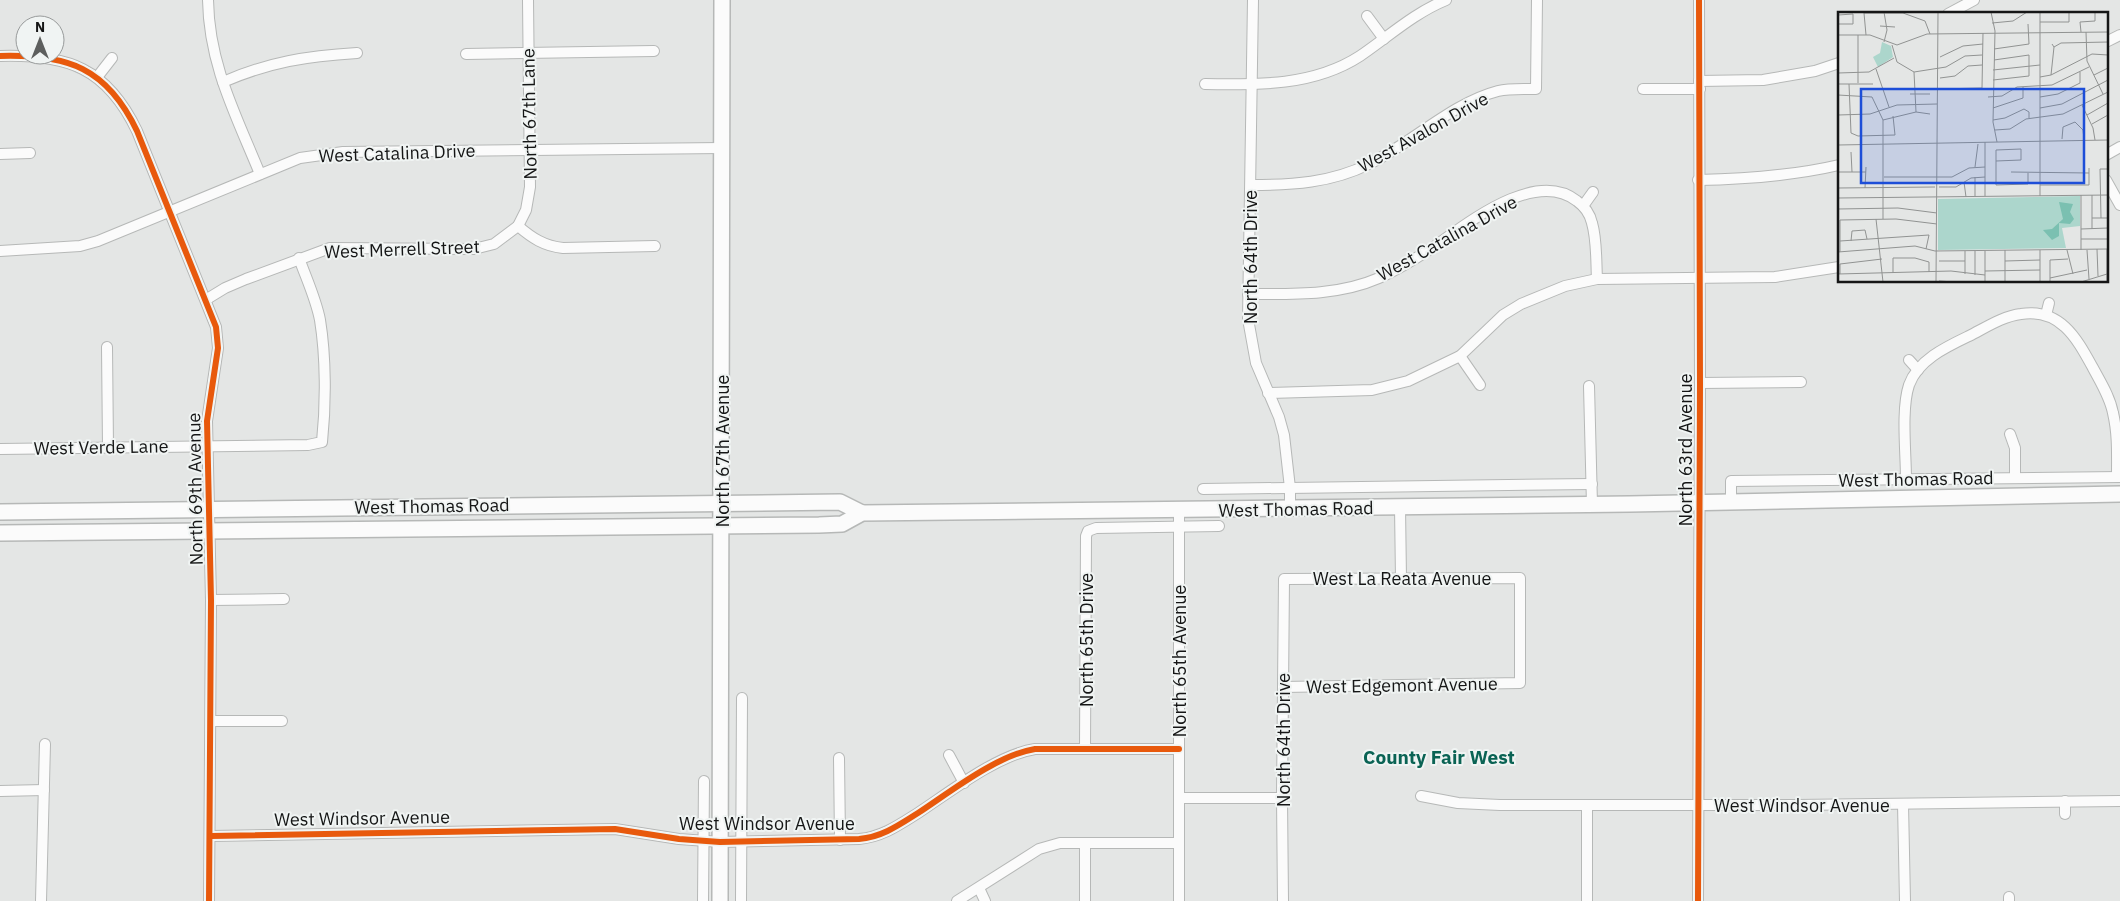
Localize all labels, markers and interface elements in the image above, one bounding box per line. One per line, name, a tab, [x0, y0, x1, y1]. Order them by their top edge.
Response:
inset map	[1838, 12, 2108, 282]
north arrow	[15, 15, 65, 65]
text: N	[35, 18, 45, 36]
street label: North 67th Lane	[516, 48, 542, 180]
street label: West Avalon Drive	[1354, 87, 1492, 177]
street label: West Catalina Drive	[318, 139, 476, 167]
street label: North 64th Drive	[1239, 190, 1262, 324]
street label: West Catalina Drive	[1373, 190, 1521, 286]
street label: West Merrell Street	[324, 235, 480, 263]
street label: North 63rd Avenue	[1674, 373, 1697, 527]
street label: North 67th Avenue	[711, 374, 734, 527]
street label: North 69th Avenue	[182, 412, 208, 566]
street label: West Verde Lane	[33, 434, 169, 460]
street label: West Thomas Road	[1838, 466, 1994, 492]
street label: West Thomas Road	[354, 493, 510, 519]
street label: West Thomas Road	[1218, 496, 1374, 522]
street label: West La Reata Avenue	[1313, 567, 1491, 590]
street label: North 65th Drive	[1075, 573, 1098, 707]
street label: North 65th Avenue	[1168, 584, 1191, 737]
street label: West Edgemont Avenue	[1306, 672, 1498, 698]
street label: North 64th Drive	[1272, 673, 1295, 807]
district label: County Fair West	[1363, 745, 1515, 769]
street label: West Windsor Avenue	[1714, 794, 1890, 817]
street label: West Windsor Avenue	[274, 805, 450, 831]
street label: West Windsor Avenue	[679, 812, 855, 835]

